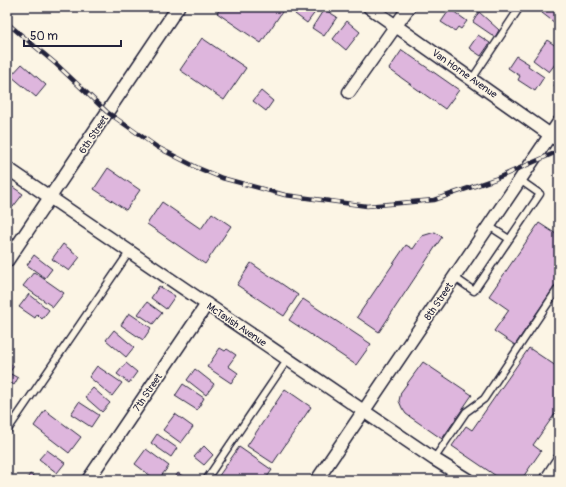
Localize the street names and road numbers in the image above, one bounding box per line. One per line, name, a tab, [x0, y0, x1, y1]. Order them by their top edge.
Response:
street label: Van Horne Avenue	[429, 47, 499, 101]
street label: 6th Street	[77, 112, 112, 156]
street label: 8th Street	[422, 280, 456, 323]
street label: McTavish Avenue	[204, 300, 269, 349]
street label: 7th Street	[131, 370, 165, 414]

